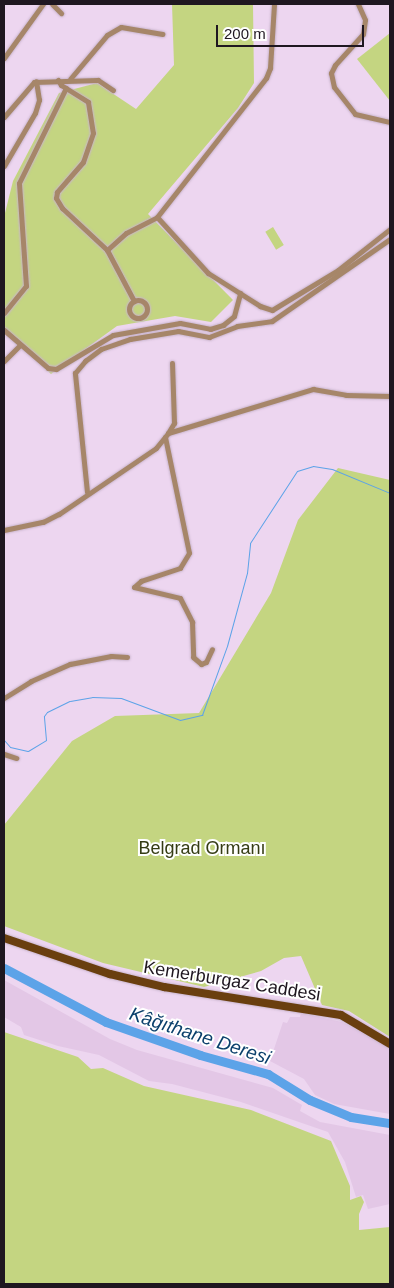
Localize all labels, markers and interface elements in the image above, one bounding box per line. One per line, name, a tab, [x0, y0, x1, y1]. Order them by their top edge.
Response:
scale bar	[219, 15, 366, 47]
text: 200 m	[224, 25, 266, 42]
park label: Belgrad Ormanı	[138, 837, 266, 859]
street label: Kemerburgaz Caddesi	[142, 956, 322, 1006]
water label: Kâğıthane Deresi	[127, 1002, 273, 1070]

